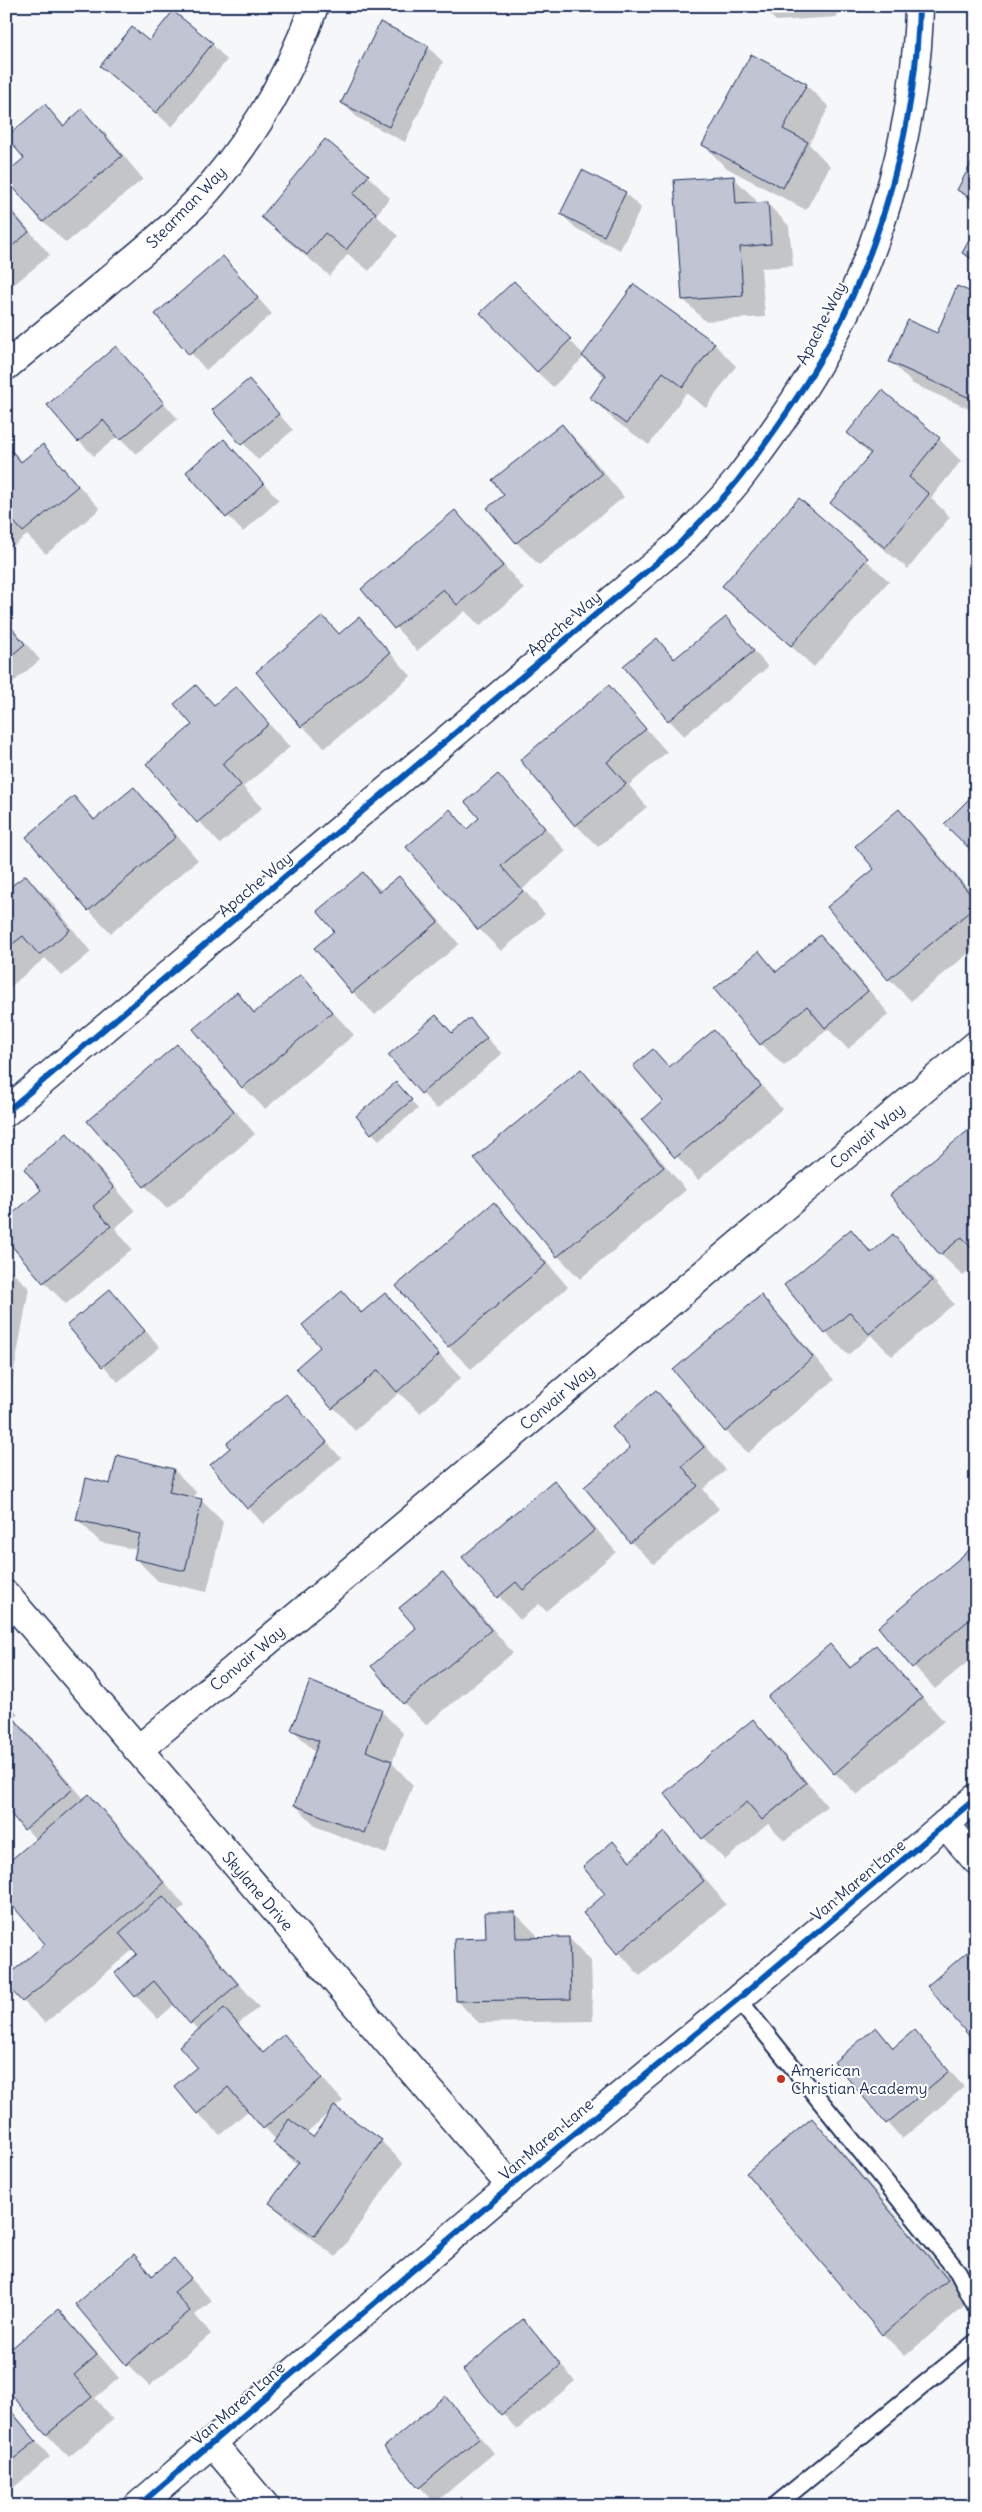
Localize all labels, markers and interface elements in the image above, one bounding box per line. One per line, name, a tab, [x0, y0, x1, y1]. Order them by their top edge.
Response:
street label: Stearman Way	[142, 162, 230, 252]
street label: Apache Way	[792, 278, 850, 368]
street label: Apache Way	[523, 586, 605, 660]
street label: Apache Way	[214, 847, 296, 921]
street label: Convair Way	[826, 1099, 908, 1173]
street label: Convair Way	[516, 1360, 598, 1434]
street label: Convair Way	[206, 1621, 288, 1695]
street label: Van Maren Lane	[807, 1835, 909, 1925]
street label: Skylane Drive	[218, 1847, 298, 1935]
place label: American Christian Academy	[791, 2060, 928, 2098]
marker: American Christian Academy	[775, 2073, 787, 2085]
street label: Van Maren Lane	[495, 2094, 597, 2184]
street label: Van Maren Lane	[187, 2357, 289, 2449]

